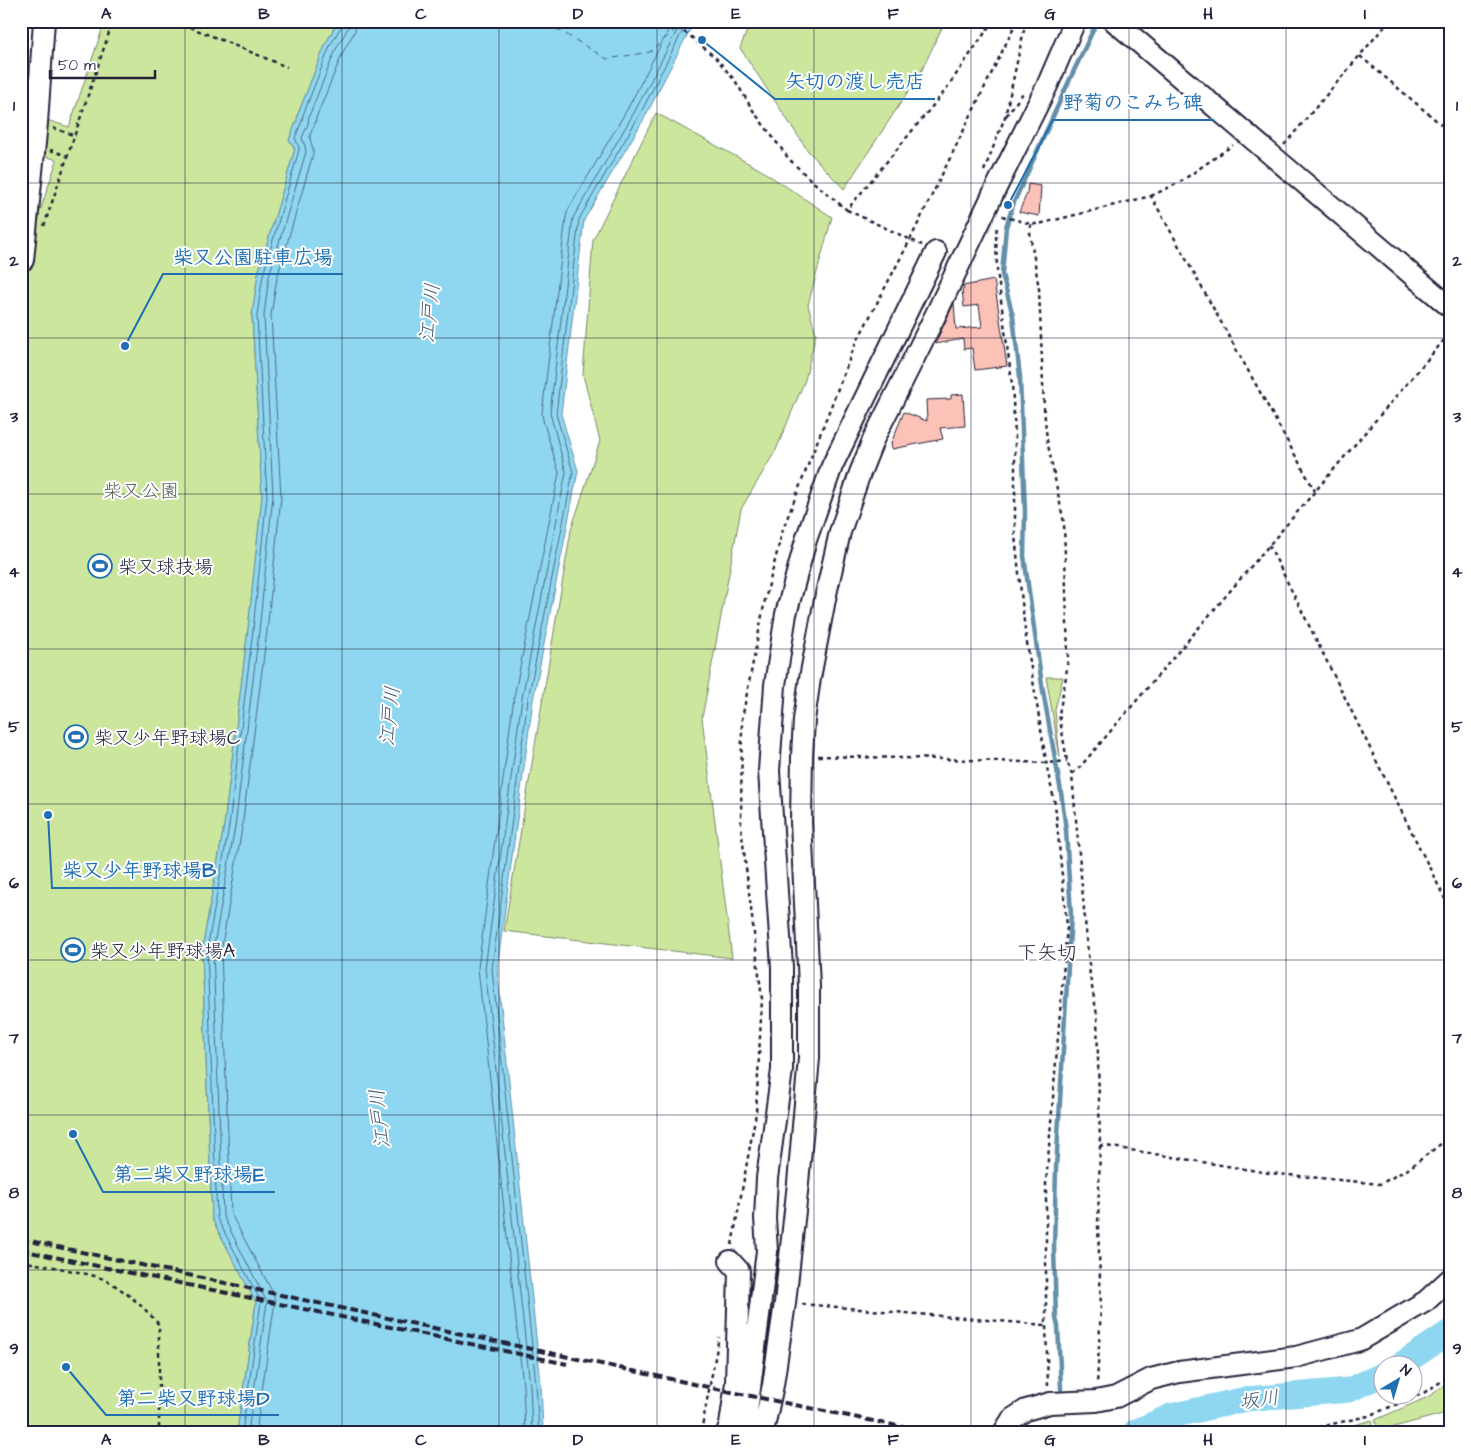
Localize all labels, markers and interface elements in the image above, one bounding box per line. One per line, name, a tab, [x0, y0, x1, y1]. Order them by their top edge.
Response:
text: A	[101, 3, 112, 25]
text: B	[258, 3, 270, 25]
text: C	[415, 3, 427, 25]
text: D	[573, 3, 584, 25]
text: E	[731, 3, 741, 25]
text: F	[887, 3, 899, 25]
text: G	[1044, 3, 1056, 25]
text: H	[1203, 3, 1213, 25]
text: I	[1364, 3, 1366, 25]
scale bar	[50, 48, 155, 80]
text: 50 m	[58, 55, 96, 76]
callout: 矢切の渡し売店	[775, 64, 935, 99]
text: 矢切の渡し売店	[785, 68, 925, 96]
callout: 野菊のこみち碑	[1053, 85, 1213, 120]
text: 野菊のこみち碑	[1063, 89, 1203, 117]
text: 1	[13, 95, 16, 117]
text: 1	[1456, 95, 1459, 117]
callout: 柴又公園駐車広場	[163, 239, 343, 274]
text: 柴又公園駐車広場	[173, 244, 333, 272]
text: 2	[8, 250, 19, 272]
text: 2	[1451, 250, 1462, 272]
water label: 江戸川	[413, 282, 447, 344]
text: 3	[9, 406, 19, 428]
text: 3	[1452, 406, 1462, 428]
park label: 柴又公園	[103, 478, 179, 505]
sports icon: 柴又球技場	[87, 553, 113, 579]
place label: 柴又球技場	[118, 554, 213, 581]
text: 4	[9, 561, 20, 583]
text: 4	[1452, 561, 1463, 583]
water label: 江戸川	[373, 685, 407, 747]
text: 5	[8, 716, 20, 738]
text: 5	[1451, 716, 1463, 738]
sports icon: 柴又少年野球場C	[63, 724, 89, 750]
place label: 柴又少年野球場C	[94, 725, 241, 752]
callout: 柴又少年野球場B	[52, 853, 226, 888]
text: 柴又少年野球場B	[62, 857, 217, 885]
text: 6	[9, 872, 19, 894]
text: 6	[1452, 872, 1462, 894]
sports icon: 柴又少年野球場A	[60, 937, 86, 963]
place label: 柴又少年野球場A	[90, 938, 235, 965]
district label: 下矢切	[1017, 939, 1077, 967]
text: 7	[8, 1027, 19, 1049]
text: 7	[1451, 1027, 1462, 1049]
water label: 江戸川	[363, 1088, 397, 1150]
callout: 第二柴又野球場E	[103, 1157, 275, 1192]
text: 第二柴又野球場E	[113, 1161, 265, 1189]
text: 8	[9, 1182, 20, 1204]
text: 8	[1452, 1182, 1463, 1204]
text: 9	[9, 1338, 19, 1360]
text: 9	[1452, 1338, 1462, 1360]
north arrow	[1374, 1356, 1424, 1406]
text: N	[1396, 1360, 1415, 1381]
callout: 第二柴又野球場D	[106, 1380, 279, 1415]
water label: 坂川	[1238, 1384, 1281, 1416]
text: 第二柴又野球場D	[117, 1385, 270, 1413]
text: A	[101, 1429, 112, 1451]
text: B	[258, 1429, 270, 1451]
text: C	[415, 1429, 427, 1451]
text: D	[573, 1429, 584, 1451]
text: E	[731, 1429, 741, 1451]
text: F	[887, 1429, 899, 1451]
text: G	[1044, 1429, 1056, 1451]
text: H	[1203, 1429, 1213, 1451]
text: I	[1364, 1429, 1366, 1451]

